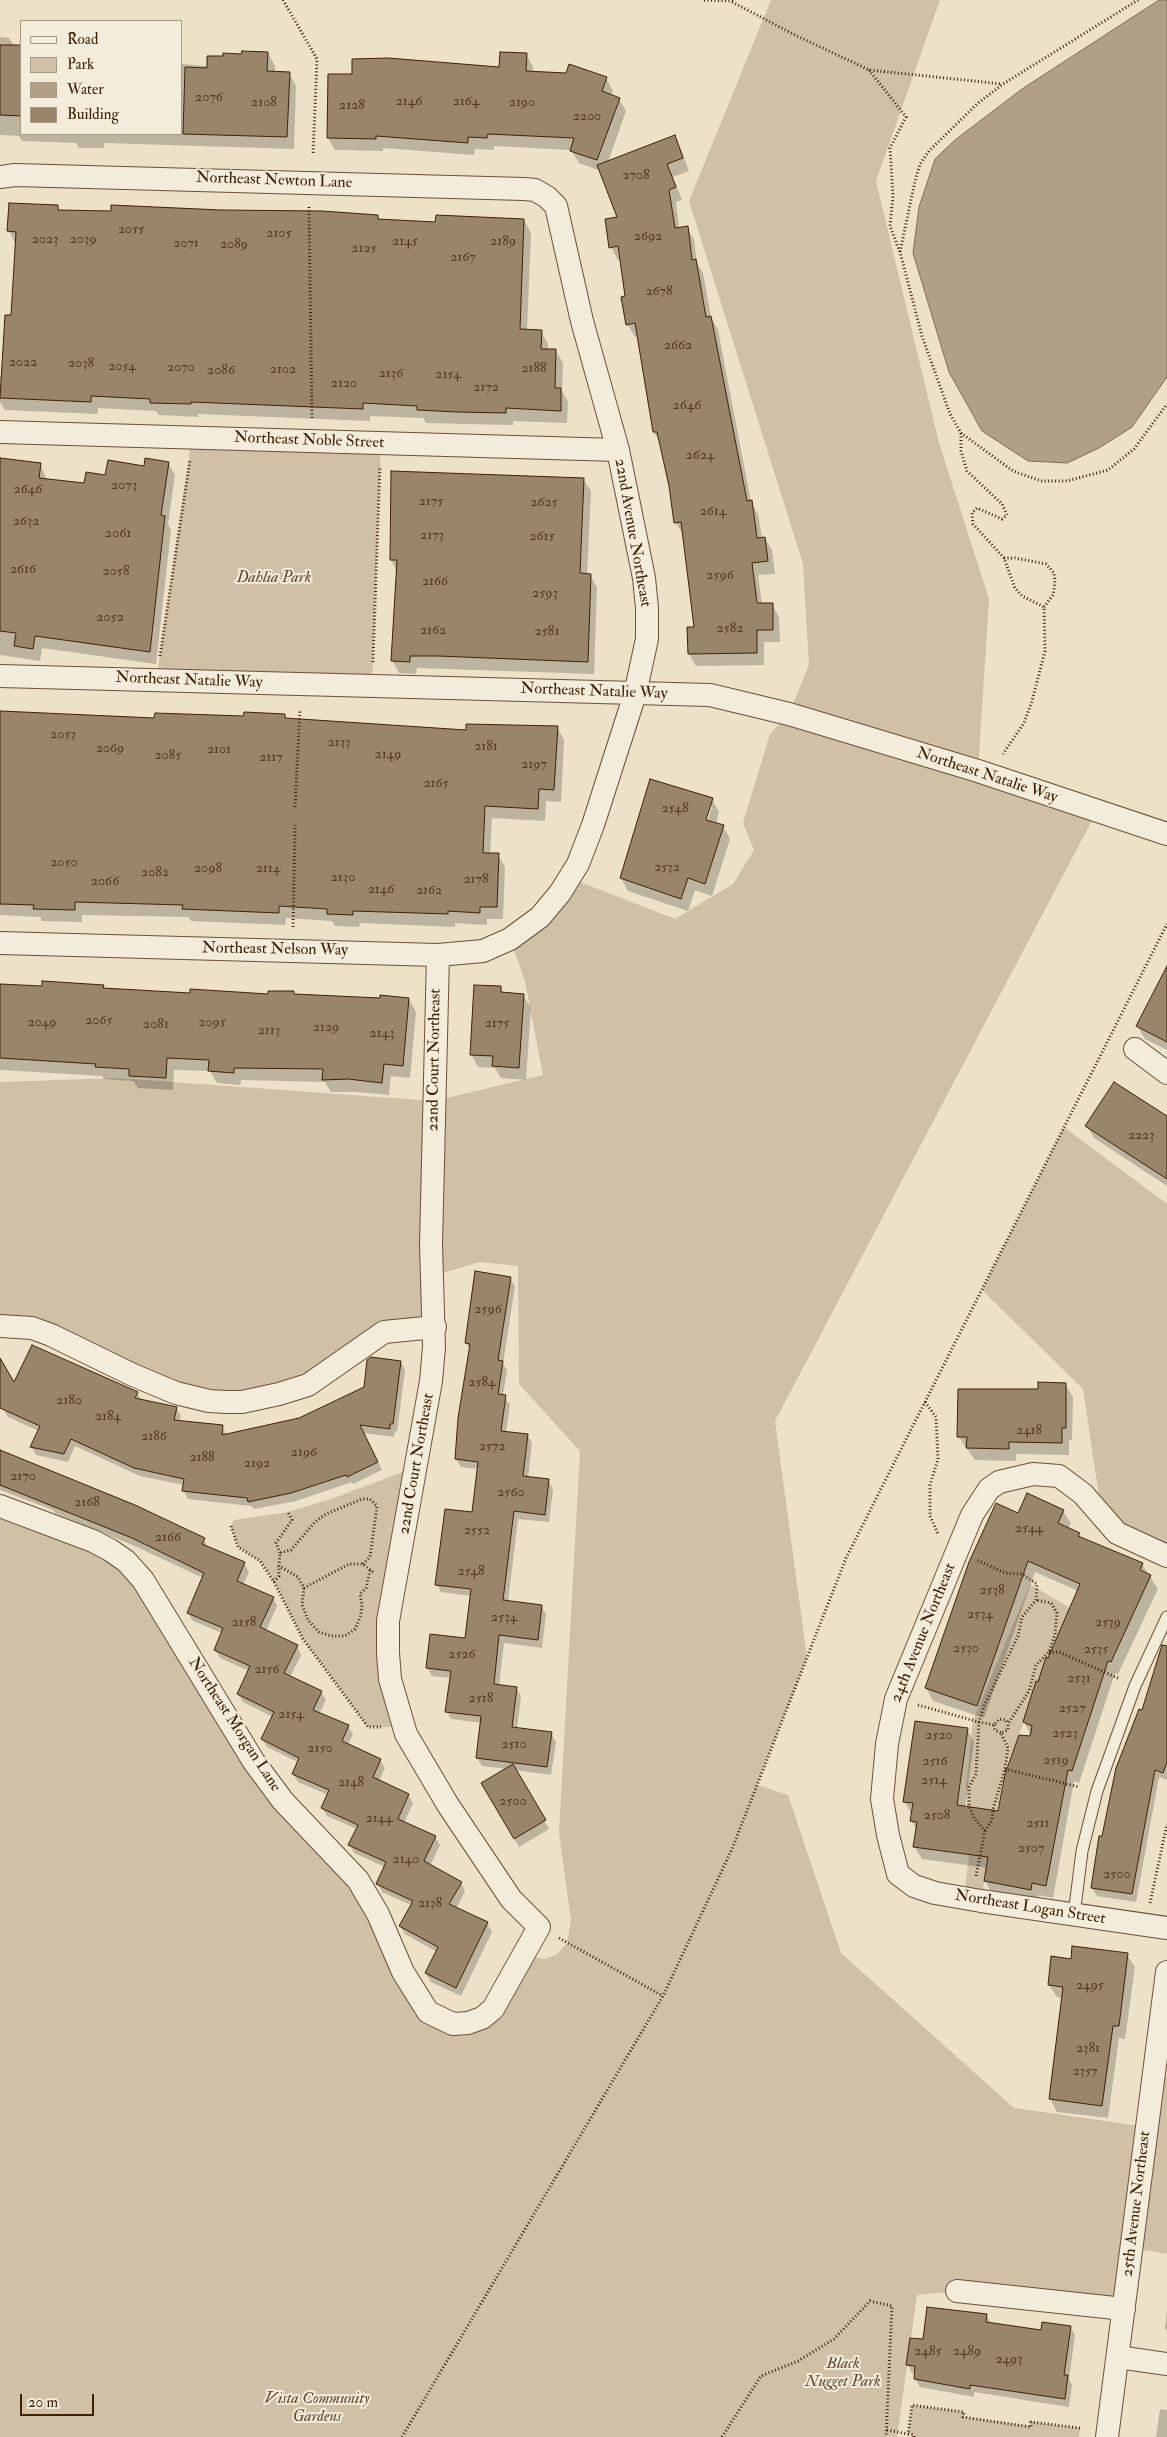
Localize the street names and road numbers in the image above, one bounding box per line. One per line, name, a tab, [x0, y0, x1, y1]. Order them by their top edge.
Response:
street label: Northeast Newton Lane	[195, 169, 353, 193]
street label: Northeast Noble Street	[233, 429, 385, 453]
street label: 22nd Avenue Northeast	[609, 457, 655, 609]
street label: Northeast Natalie Way	[115, 669, 263, 693]
street label: Northeast Natalie Way	[520, 680, 668, 704]
street label: Northeast Natalie Way	[914, 744, 1060, 808]
street label: Northeast Nelson Way	[202, 939, 348, 961]
street label: 22nd Court Northeast	[424, 988, 446, 1132]
street label: 22nd Court Northeast	[395, 1392, 439, 1536]
street label: 24th Avenue Northeast	[887, 1561, 961, 1705]
street label: Northeast Morgan Lane	[183, 1654, 285, 1796]
street label: Northeast Logan Street	[953, 1887, 1107, 1929]
street label: 25th Avenue Northeast	[1119, 2130, 1155, 2278]

